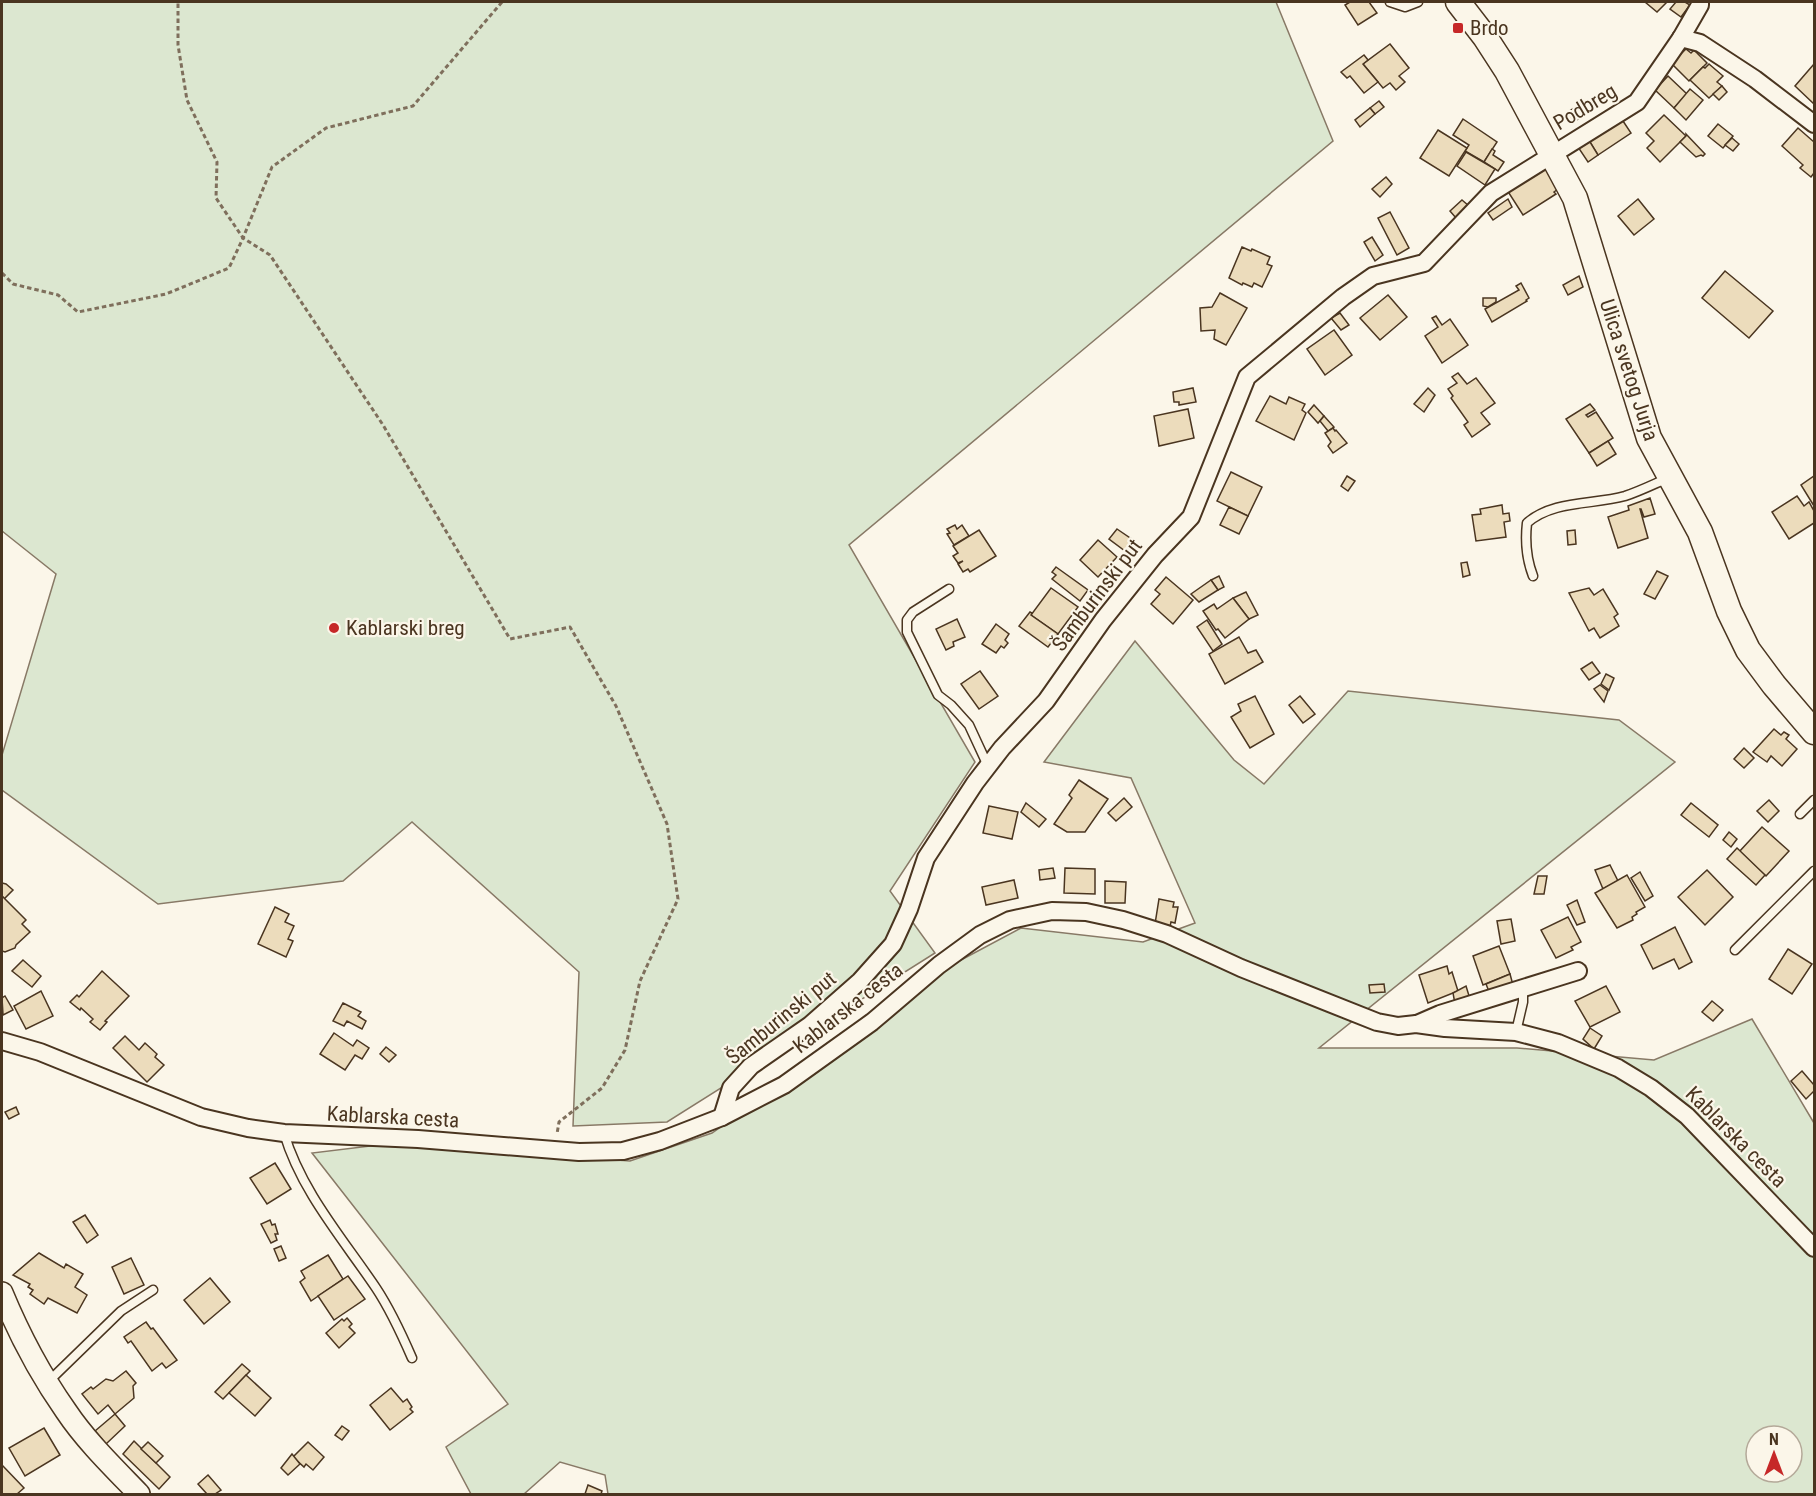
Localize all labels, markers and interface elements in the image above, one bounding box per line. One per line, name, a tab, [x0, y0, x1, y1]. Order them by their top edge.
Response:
place label: Brdo	[1470, 16, 1509, 40]
marker: Brdo	[1451, 21, 1465, 35]
street label: Podbreg	[1549, 79, 1621, 135]
street label: Ulica svetog Jurja	[1595, 296, 1663, 444]
street label: Šamburinski put	[1047, 534, 1147, 656]
place label: Kablarski breg	[346, 616, 465, 640]
marker: Kablarski breg	[327, 621, 341, 635]
street label: Kablarska cesta	[788, 958, 908, 1058]
street label: Šamburinski put	[721, 966, 841, 1070]
street label: Kablarska cesta	[1681, 1082, 1791, 1192]
street label: Kablarska cesta	[326, 1102, 460, 1132]
north arrow	[1744, 1424, 1804, 1484]
text: N	[1769, 1430, 1779, 1449]

